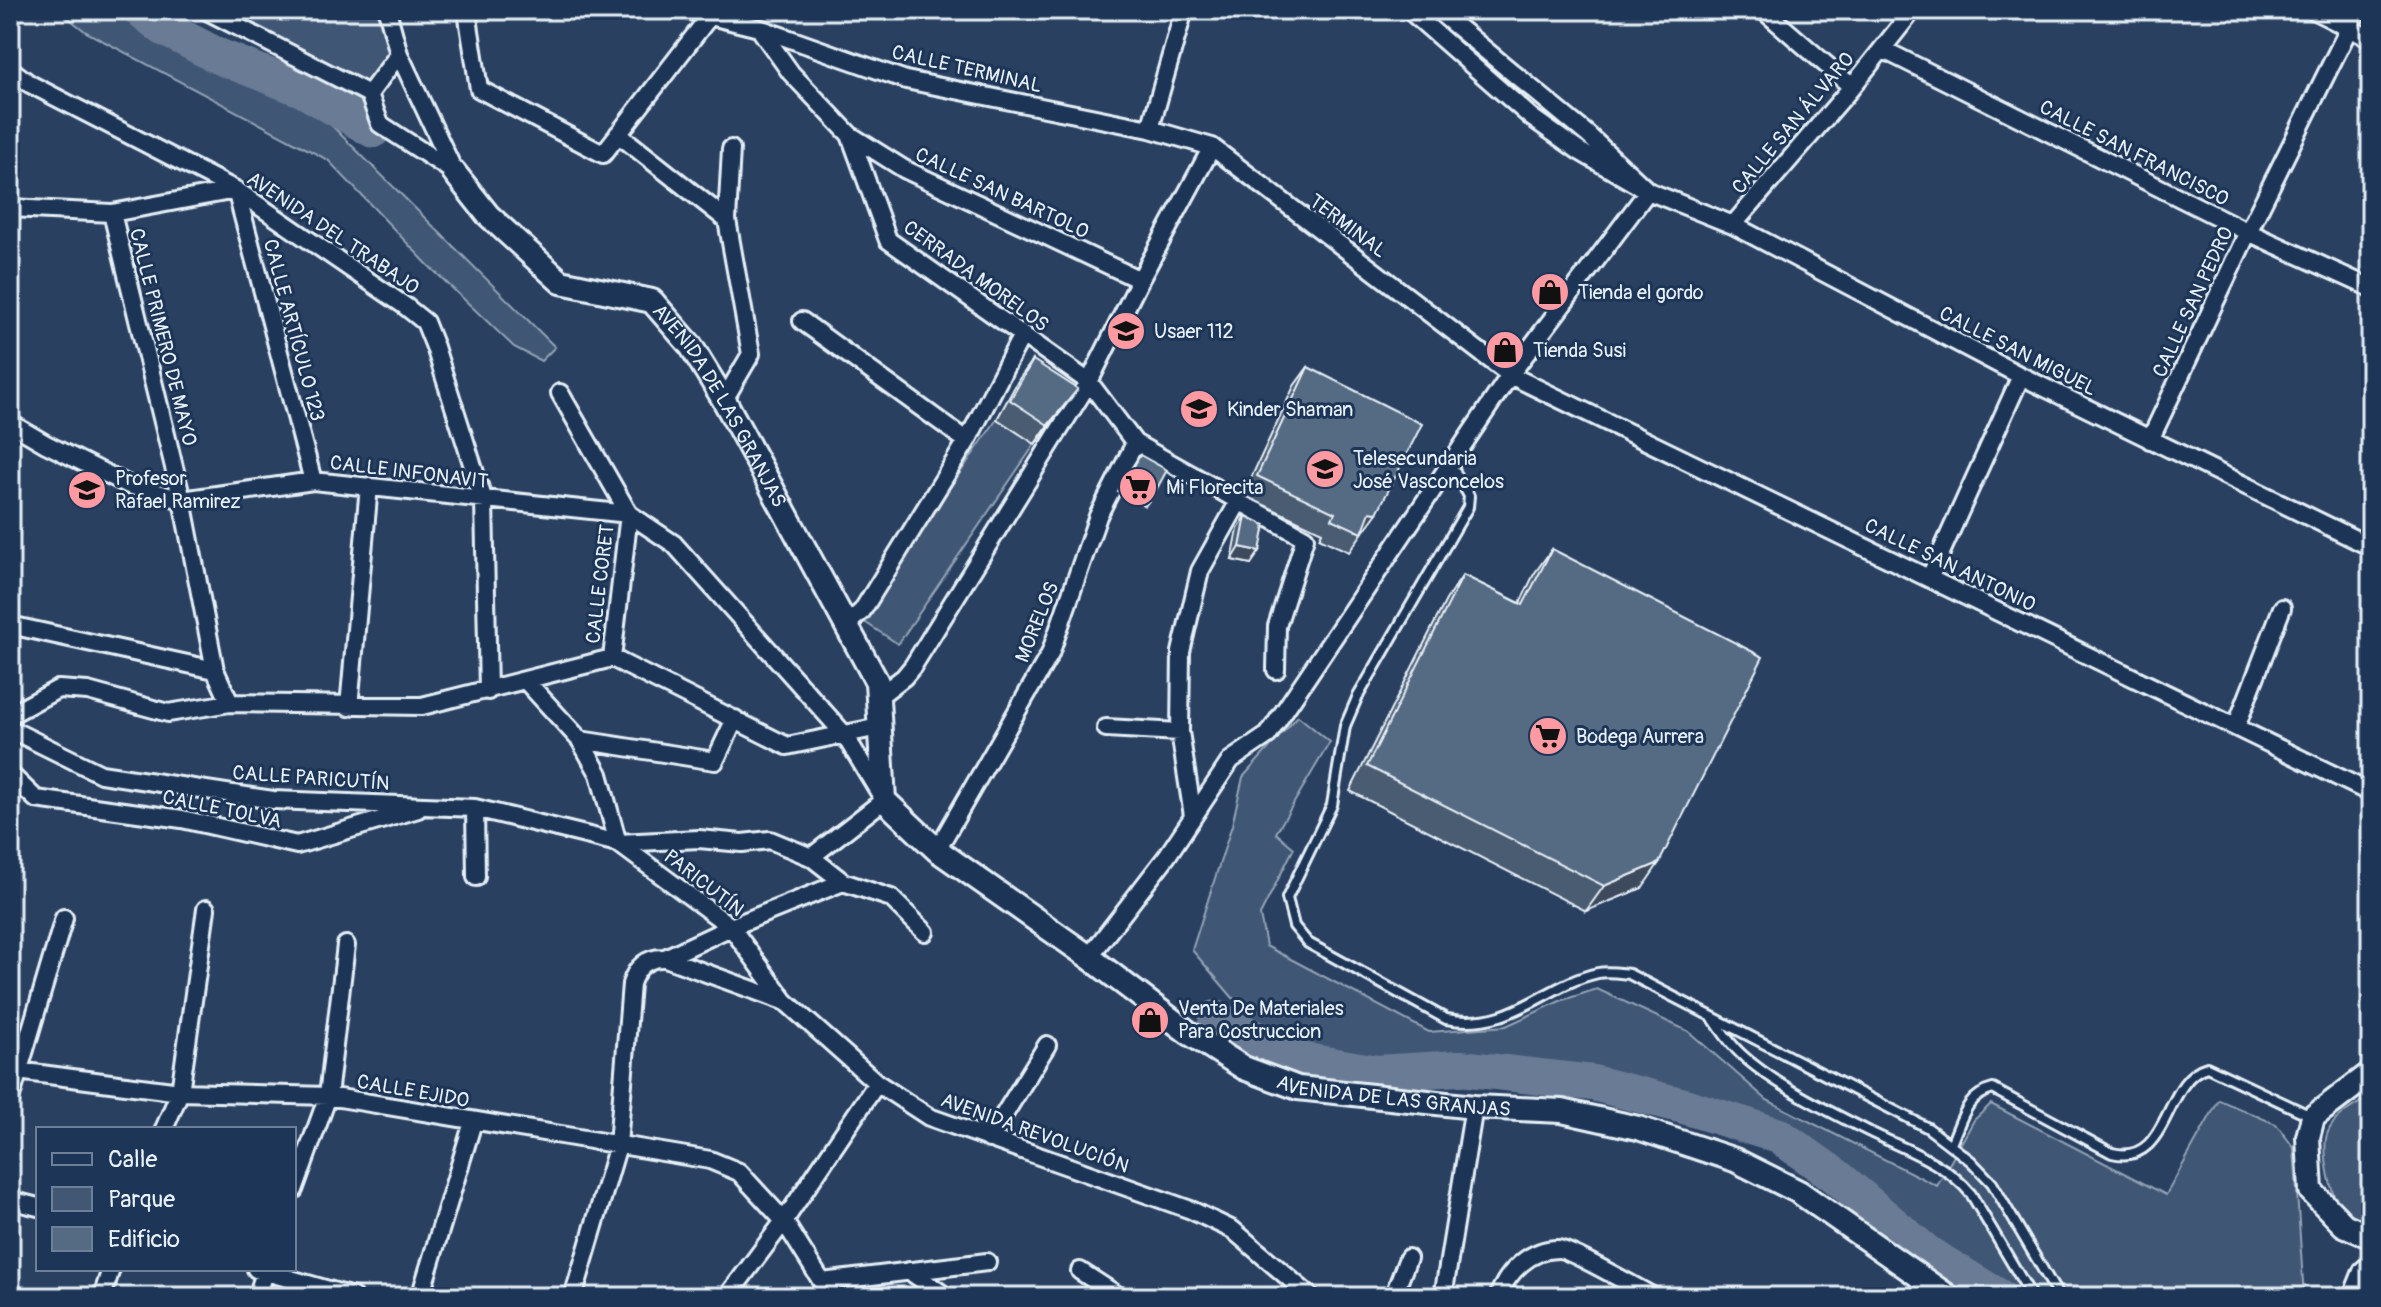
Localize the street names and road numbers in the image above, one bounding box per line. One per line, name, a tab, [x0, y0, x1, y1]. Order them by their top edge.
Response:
street label: CALLE TERMINAL	[889, 40, 1045, 98]
street label: CALLE SAN ÁLVARO	[1726, 47, 1860, 199]
street label: CALLE SAN FRANCISCO	[2035, 94, 2233, 212]
street label: CALLE SAN BARTOLO	[911, 142, 1093, 244]
street label: AVENIDA DEL TRABAJO	[242, 166, 424, 300]
street label: TERMINAL	[1304, 189, 1392, 263]
street label: CERRADA MORELOS	[898, 215, 1054, 337]
street label: CALLE SAN PEDRO	[2147, 223, 2239, 381]
street label: CALLE PRIMERO DE MAYO	[124, 226, 202, 448]
street label: CALLE ARTÍCULO 123	[258, 236, 330, 424]
street label: AVENIDA DE LAS GRANJAS	[647, 298, 792, 511]
street label: CALLE SAN MIGUEL	[1935, 301, 2101, 401]
street label: CALLE INFONAVIT	[328, 450, 490, 494]
street label: CALLE SAN ANTONIO	[1860, 513, 2040, 617]
street label: CALLE CORET	[580, 523, 620, 645]
street label: MORELOS	[1010, 578, 1064, 666]
street label: CALLE PARICUTÍN	[232, 760, 390, 796]
street label: CALLE TOLVA	[160, 784, 284, 834]
street label: PARICUTÍN	[659, 844, 749, 922]
street label: CALLE EJIDO	[355, 1069, 471, 1113]
street label: AVENIDA DE LAS GRANJAS	[1273, 1069, 1511, 1121]
street label: AVENIDA REVOLUCIÓN	[938, 1087, 1132, 1179]

